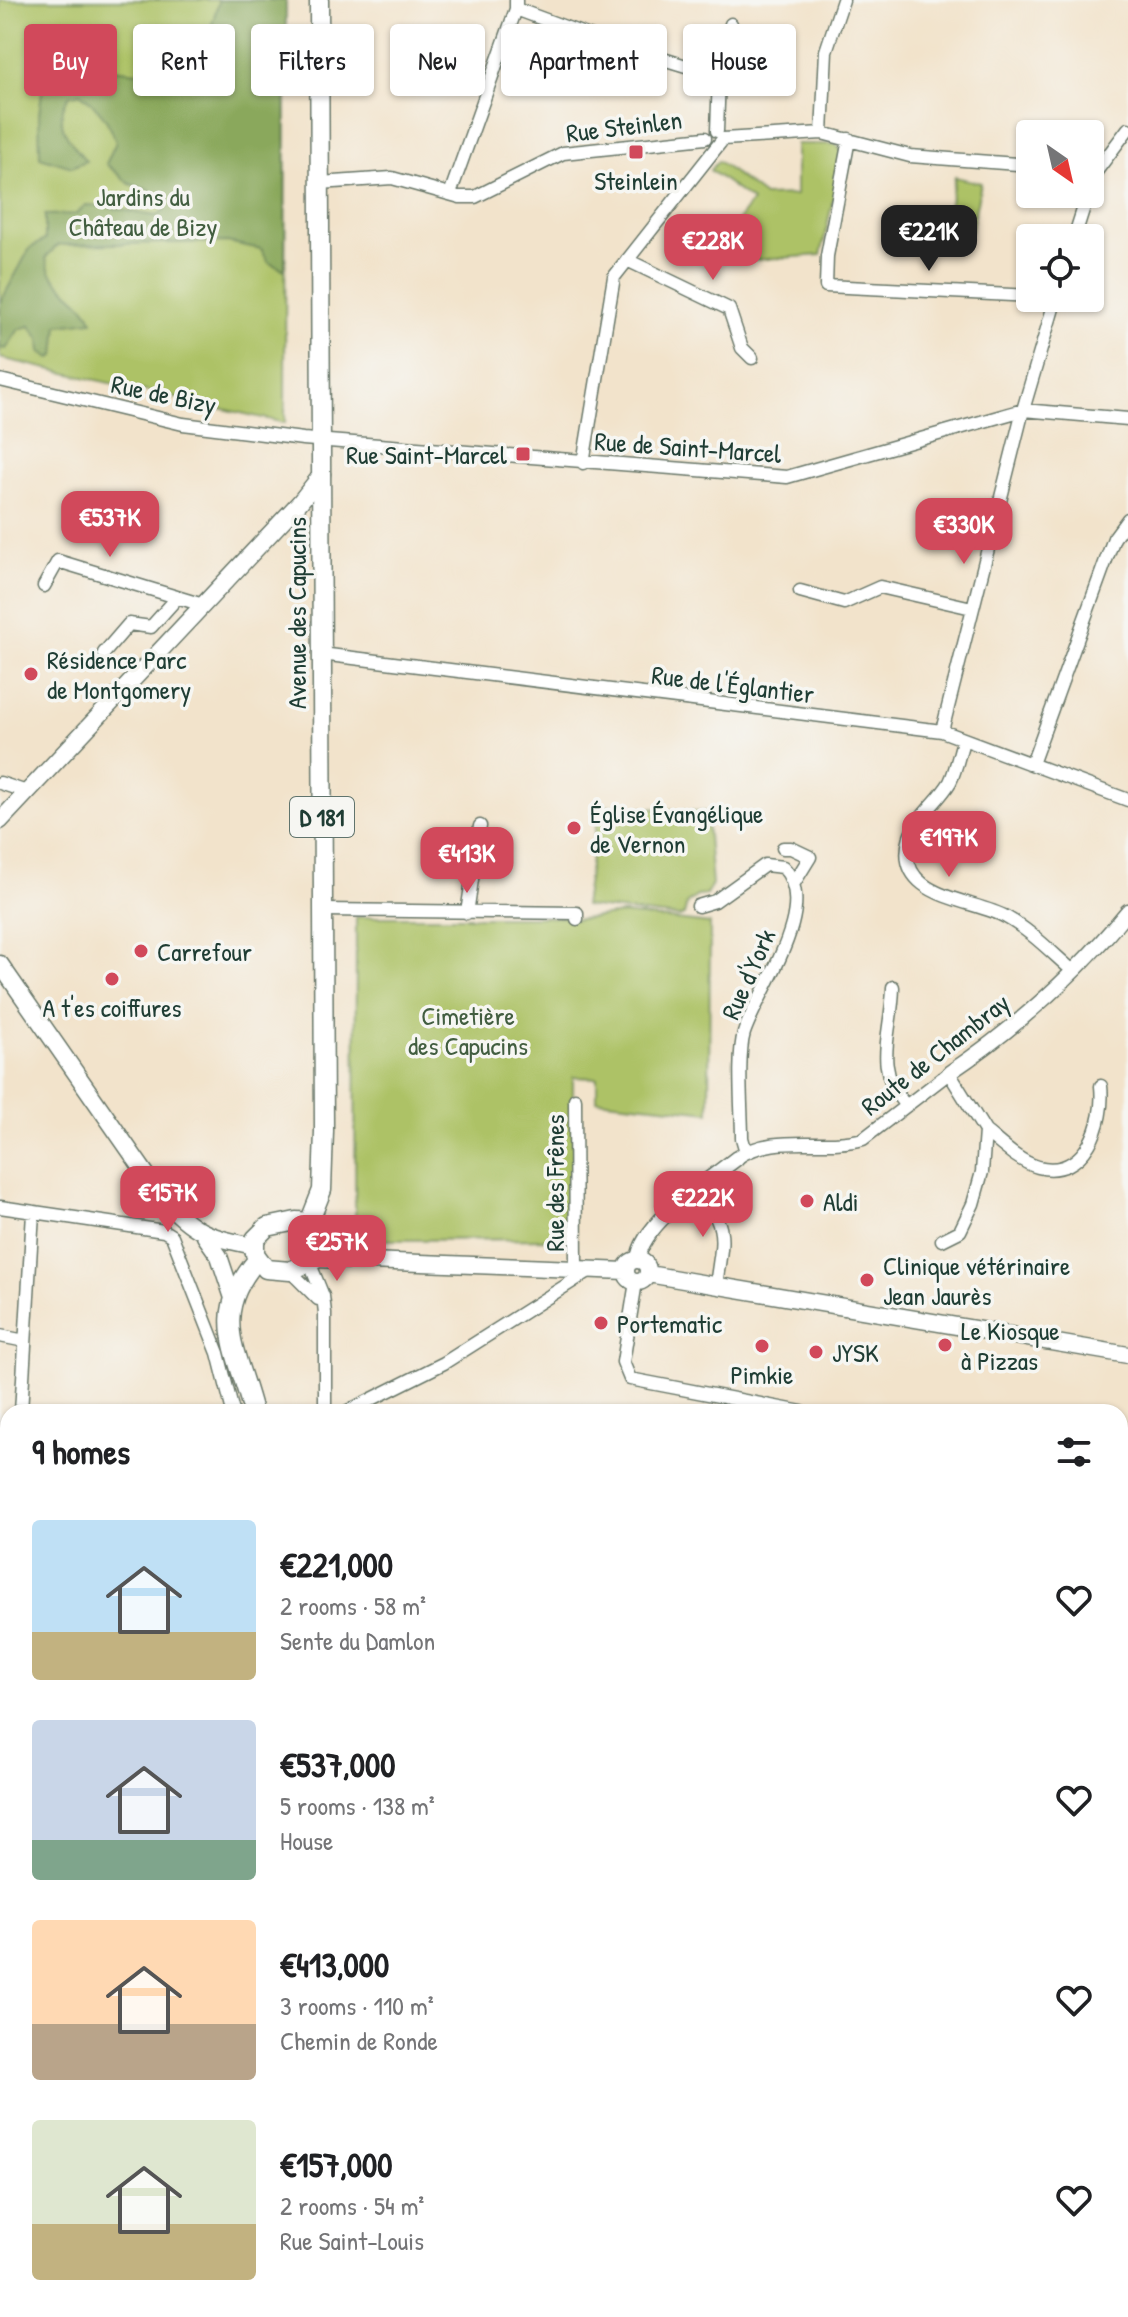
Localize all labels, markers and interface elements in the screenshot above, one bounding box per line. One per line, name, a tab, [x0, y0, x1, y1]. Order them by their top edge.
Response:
chip: Buy	[24, 24, 117, 96]
chip: Rent	[133, 24, 235, 96]
chip: Filters	[251, 24, 374, 96]
chip: New	[390, 24, 485, 96]
chip: Apartment	[501, 24, 667, 96]
chip: House	[683, 24, 796, 96]
street label: Rue Steinlen	[564, 102, 684, 150]
north arrow	[1016, 120, 1104, 208]
map controls	[1016, 120, 1104, 312]
marker: Steinlein	[627, 143, 645, 161]
place label: Steinlein	[594, 163, 678, 198]
park label: Jardins du Château de Bizy	[69, 179, 217, 244]
pin: €221K	[873, 205, 985, 273]
text: €221K	[899, 213, 959, 248]
pin: €228K	[657, 214, 769, 282]
text: €228K	[682, 222, 744, 257]
button: locate	[1016, 224, 1104, 312]
street label: Rue de Bizy	[108, 366, 220, 422]
street label: Rue de Saint-Marcel	[593, 423, 783, 471]
place label: Rue Saint-Marcel	[346, 437, 507, 472]
marker: Rue Saint-Marcel	[514, 445, 532, 463]
pin: €537K	[54, 491, 166, 559]
pin: €330K	[908, 498, 1020, 566]
text: €537K	[79, 499, 141, 534]
text: €330K	[933, 506, 995, 541]
street label: Avenue des Capucins	[279, 517, 314, 709]
place label: Résidence Parc de Montgomery	[47, 642, 191, 707]
street label: Rue de l'Églantier	[650, 657, 816, 711]
marker: Résidence Parc de Montgomery	[22, 665, 40, 683]
place label: Église Évangélique de Vernon	[590, 796, 763, 861]
road number: D 181	[290, 797, 354, 837]
pin: €197K	[893, 811, 1005, 879]
marker: Église Évangélique de Vernon	[565, 819, 583, 837]
text: €197K	[920, 819, 978, 854]
pin: €413K	[411, 827, 523, 895]
text: €413K	[439, 835, 495, 870]
street label: Rue d'York	[713, 923, 784, 1025]
place label: Carrefour	[157, 934, 252, 969]
marker: Carrefour	[132, 942, 150, 960]
marker: A t'es coiffures	[103, 970, 121, 988]
street label: Route de Chambray	[854, 985, 1016, 1123]
place label: A t'es coiffures	[42, 990, 182, 1025]
park label: Cimetière des Capucins	[408, 998, 528, 1063]
street label: Rue des Frênes	[537, 1114, 572, 1252]
pin: €157K	[112, 1166, 224, 1234]
pin: €222K	[647, 1171, 759, 1239]
text: €157K	[138, 1174, 198, 1209]
text: €222K	[672, 1179, 734, 1214]
place label: Aldi	[823, 1184, 859, 1219]
marker: Aldi	[798, 1192, 816, 1210]
pin: €257K	[281, 1215, 393, 1283]
text: €257K	[306, 1223, 368, 1258]
place label: Clinique vétérinaire Jean Jaurès	[883, 1248, 1070, 1313]
marker: Clinique vétérinaire Jean Jaurès	[858, 1271, 876, 1289]
place label: Portematic	[617, 1306, 722, 1341]
place label: Le Kiosque à Pizzas	[961, 1313, 1060, 1378]
marker: Portematic	[592, 1314, 610, 1332]
place label: JYSK	[832, 1335, 879, 1370]
marker: Le Kiosque à Pizzas	[936, 1336, 954, 1354]
marker: Pimkie	[753, 1337, 771, 1355]
marker: JYSK	[807, 1343, 825, 1361]
place label: Pimkie	[731, 1357, 793, 1392]
text: 9 homes	[32, 1429, 130, 1475]
icon: filters	[1052, 1430, 1096, 1474]
text: €221,000	[280, 1542, 393, 1588]
icon: home	[96, 1552, 192, 1648]
icon: heart	[1052, 1578, 1096, 1622]
text: 2 rooms · 58 m²	[280, 1588, 426, 1623]
text: Sente du Damlon	[280, 1623, 435, 1658]
text: €537,000	[280, 1742, 395, 1788]
icon: home	[96, 1752, 192, 1848]
icon: heart	[1052, 1778, 1096, 1822]
text: 5 rooms · 138 m²	[280, 1788, 435, 1823]
text: House	[280, 1823, 333, 1858]
text: €413,000	[280, 1942, 389, 1988]
icon: home	[96, 1952, 192, 2048]
icon: heart	[1052, 1978, 1096, 2022]
text: 3 rooms · 110 m²	[280, 1988, 434, 2023]
text: Chemin de Ronde	[280, 2023, 438, 2058]
text: €157,000	[280, 2142, 392, 2188]
icon: home	[96, 2152, 192, 2248]
icon: heart	[1052, 2178, 1096, 2222]
text: 2 rooms · 54 m²	[280, 2188, 424, 2223]
text: Rue Saint-Louis	[280, 2223, 424, 2258]

